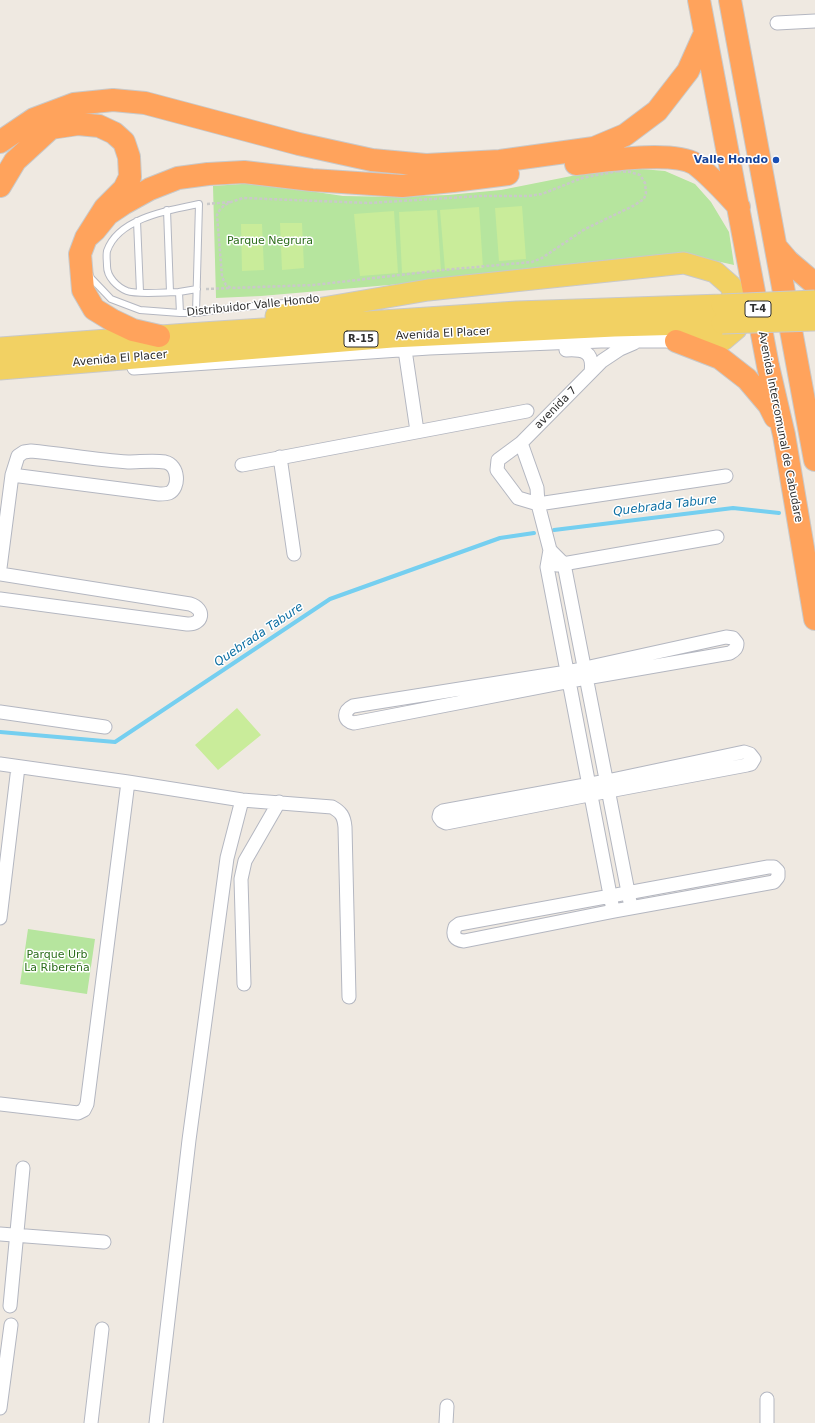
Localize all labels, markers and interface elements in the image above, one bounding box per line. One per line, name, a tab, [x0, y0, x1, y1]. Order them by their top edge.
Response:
place label: Valle Hondo	[694, 153, 768, 167]
marker: Valle Hondo	[771, 155, 781, 165]
park label: Parque Negrura	[227, 234, 313, 248]
street label: Distribuidor Valle Hondo	[186, 292, 320, 320]
road number: T-4	[745, 301, 771, 317]
street label: Avenida El Placer	[395, 325, 491, 343]
street label: Avenida Intercomunal de Cabudare	[755, 330, 805, 524]
road number: R-15	[344, 331, 378, 347]
street label: Avenida El Placer	[72, 348, 168, 370]
street label: avenida 7	[532, 384, 580, 432]
water label: Quebrada Tabure	[612, 493, 718, 519]
water label: Quebrada Tabure	[212, 600, 306, 670]
park label: Parque Urb La Ribereña	[24, 948, 90, 974]

